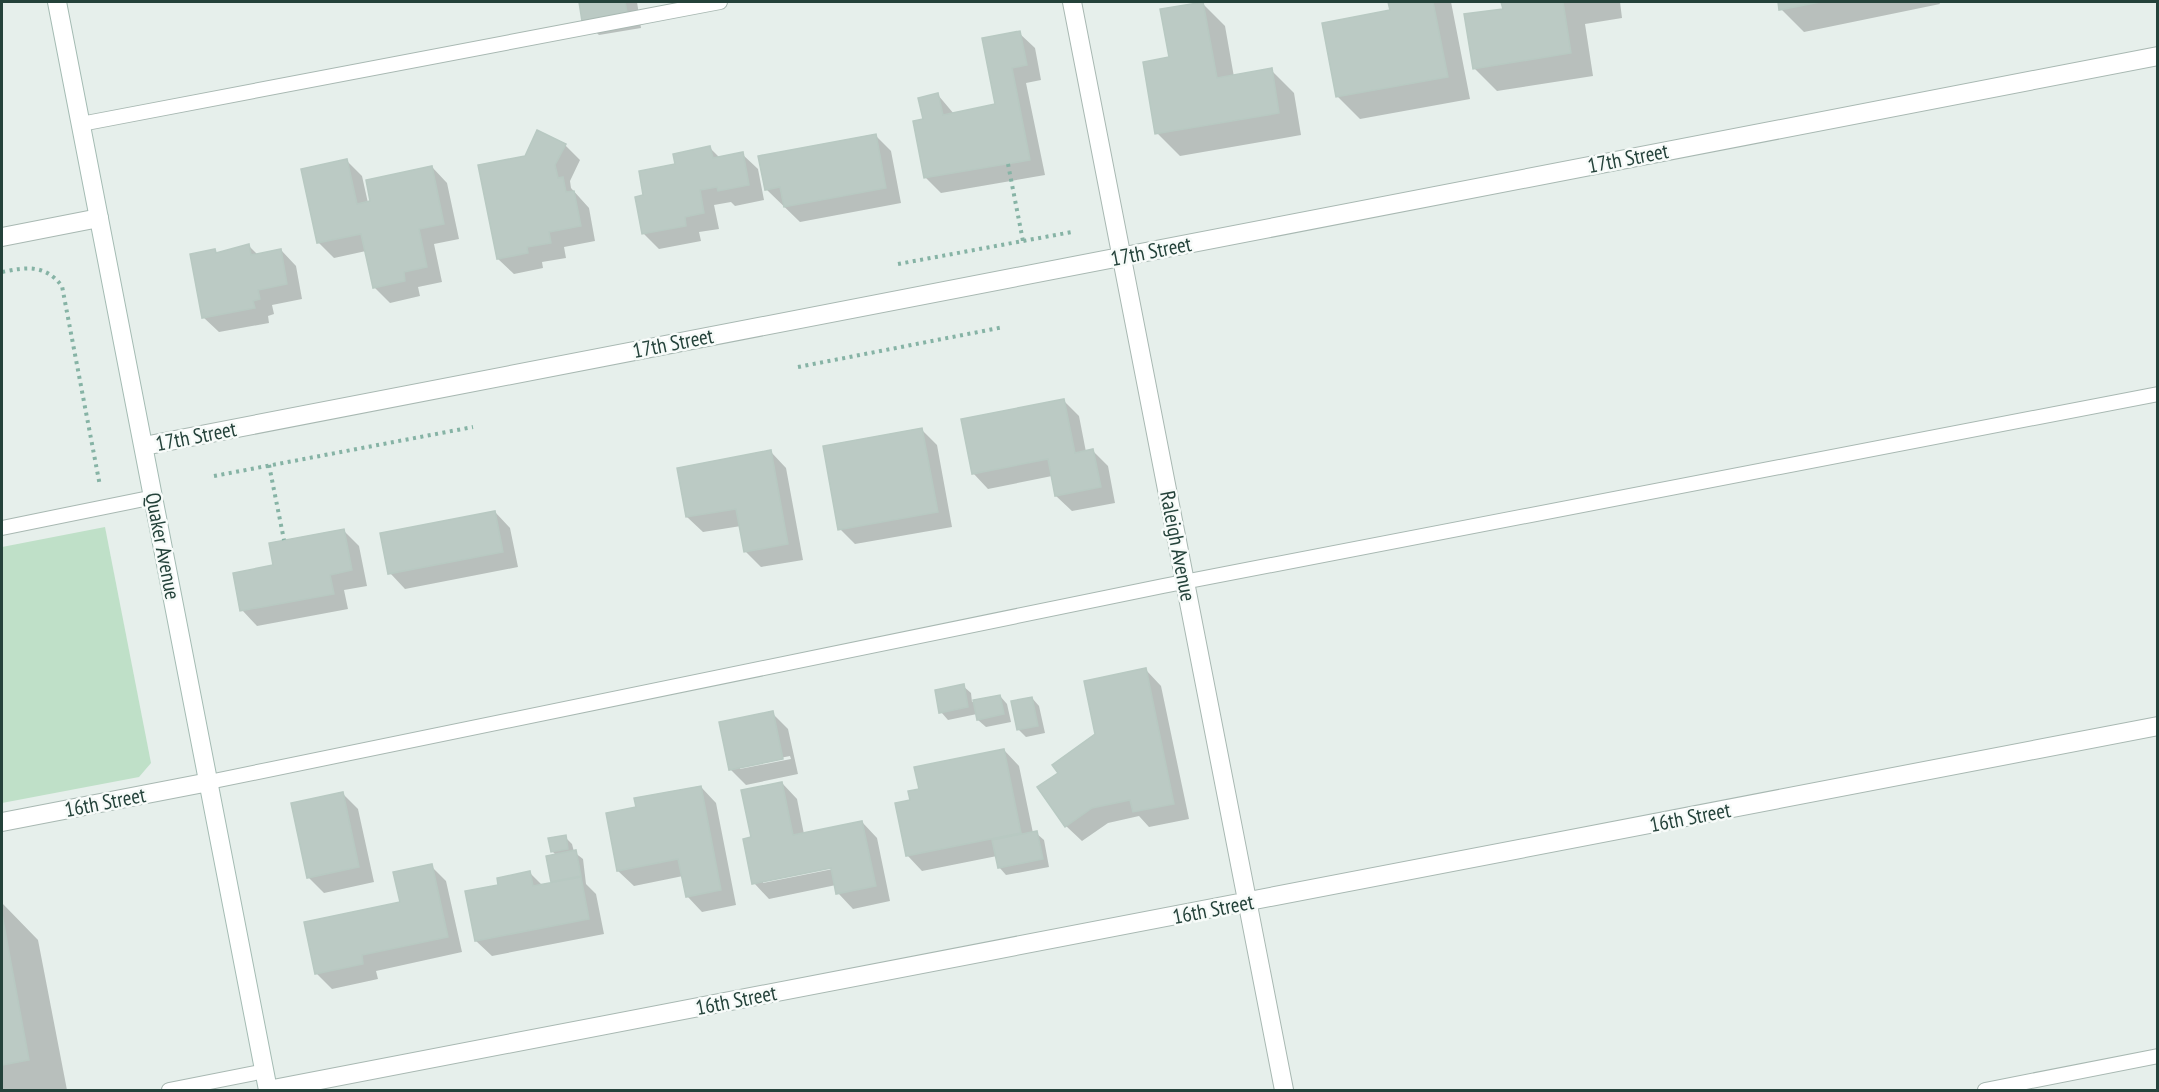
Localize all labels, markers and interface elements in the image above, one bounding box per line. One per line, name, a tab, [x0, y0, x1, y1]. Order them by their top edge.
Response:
street label: 17th Street	[1585, 137, 1671, 179]
street label: 17th Street	[1108, 230, 1194, 272]
street label: 17th Street	[630, 322, 716, 364]
street label: 17th Street	[153, 415, 239, 457]
street label: Raleigh Avenue	[1154, 488, 1202, 604]
street label: Quaker Avenue	[139, 490, 187, 602]
street label: 16th Street	[62, 781, 148, 823]
street label: 16th Street	[1647, 796, 1733, 838]
street label: 16th Street	[1170, 888, 1256, 930]
street label: 16th Street	[693, 979, 779, 1021]

